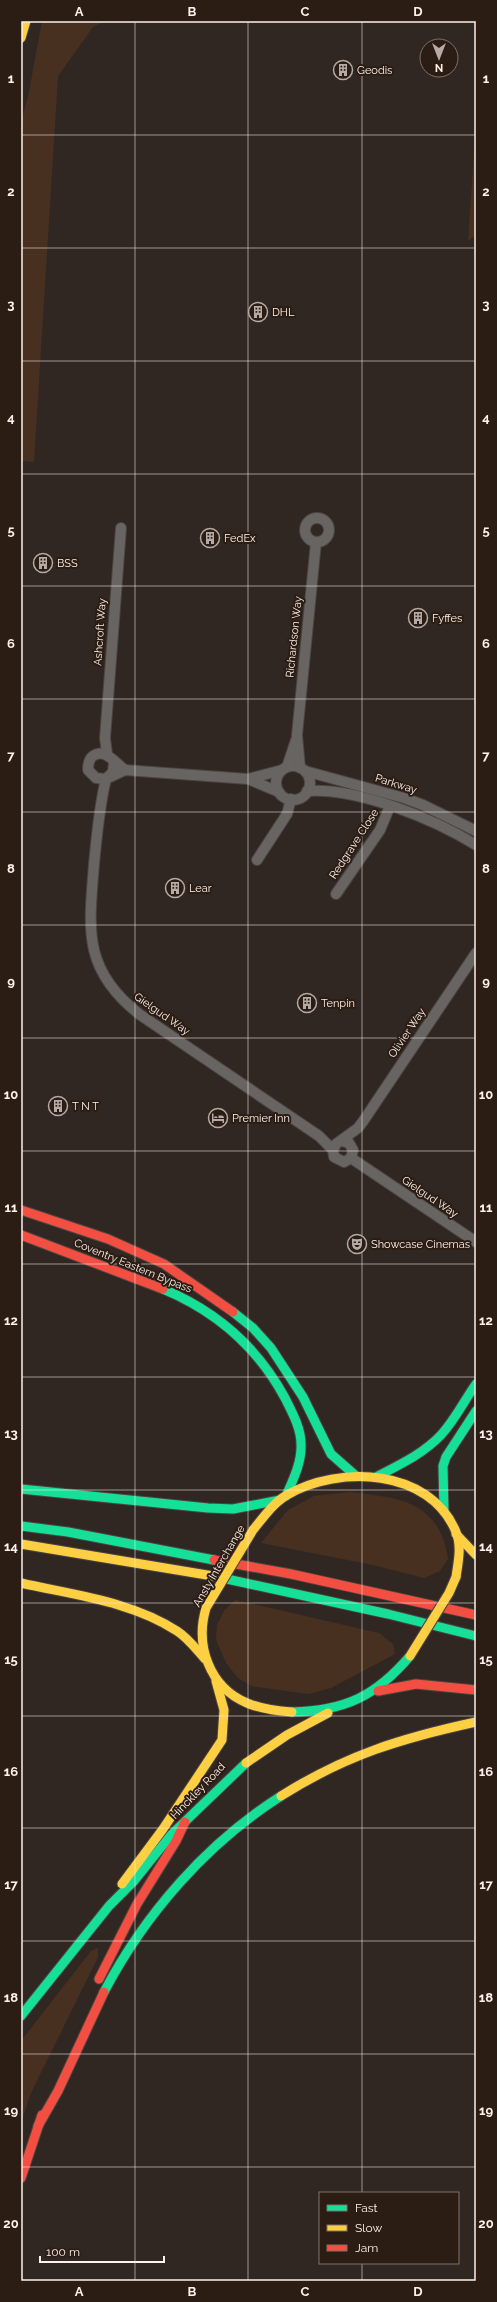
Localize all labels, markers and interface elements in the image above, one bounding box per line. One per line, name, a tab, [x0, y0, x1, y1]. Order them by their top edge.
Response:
text: A	[75, 4, 84, 19]
text: B	[188, 4, 197, 19]
text: C	[301, 4, 310, 19]
text: D	[413, 4, 423, 19]
north arrow	[419, 38, 459, 78]
building icon: Geodis	[332, 59, 354, 81]
text: N	[435, 61, 443, 74]
place label: Geodis	[357, 64, 392, 77]
text: 1	[8, 71, 15, 86]
text: 1	[483, 71, 490, 86]
text: 2	[7, 184, 15, 199]
text: 2	[482, 184, 490, 199]
text: 3	[7, 297, 15, 312]
text: 3	[482, 297, 490, 312]
building icon: DHL	[247, 301, 269, 323]
place label: DHL	[272, 306, 295, 319]
text: 4	[7, 410, 15, 425]
text: 4	[482, 410, 490, 425]
text: 5	[7, 523, 15, 538]
text: 5	[482, 523, 490, 538]
building icon: FedEx	[199, 527, 221, 549]
place label: FedEx	[224, 532, 256, 545]
building icon: BSS	[32, 552, 54, 574]
place label: BSS	[57, 557, 78, 570]
street label: Richardson Way	[283, 596, 305, 678]
street label: Ashcroft Way	[91, 598, 109, 666]
building icon: Fyffes	[407, 607, 429, 629]
place label: Fyffes	[432, 612, 462, 625]
text: 6	[7, 636, 15, 651]
text: 6	[482, 636, 490, 651]
text: 7	[7, 748, 15, 763]
text: 7	[482, 748, 490, 763]
street label: Parkway	[374, 771, 419, 797]
street label: Redgrave Close	[327, 806, 382, 881]
text: 8	[7, 861, 15, 876]
text: 8	[482, 861, 490, 876]
building icon: Lear	[164, 877, 186, 899]
place label: Lear	[189, 882, 212, 895]
text: 9	[7, 974, 15, 989]
text: 9	[482, 974, 490, 989]
street label: Gielgud Way	[132, 990, 192, 1038]
building icon: Tenpin	[296, 992, 318, 1014]
place label: Tenpin	[321, 997, 355, 1010]
street label: Olivier Way	[386, 1006, 428, 1060]
text: 10	[4, 1087, 18, 1102]
text: 10	[479, 1087, 493, 1102]
building icon: T N T	[47, 1095, 69, 1117]
place label: T N T	[72, 1100, 99, 1113]
hotel icon: Premier Inn	[207, 1107, 229, 1129]
place label: Premier Inn	[232, 1112, 290, 1125]
street label: Gielgud Way	[399, 1173, 461, 1221]
text: 11	[5, 1200, 18, 1215]
text: 11	[480, 1200, 493, 1215]
theatre icon: Showcase Cinemas	[346, 1233, 368, 1255]
street label: Coventry Eastern Bypass	[72, 1236, 194, 1296]
place label: Showcase Cinemas	[371, 1238, 470, 1251]
text: 12	[4, 1313, 18, 1328]
text: 12	[479, 1313, 493, 1328]
text: 13	[4, 1426, 18, 1441]
text: 13	[479, 1426, 493, 1441]
street label: Ansty Interchange	[190, 1522, 248, 1609]
text: 14	[4, 1539, 18, 1554]
text: 14	[479, 1539, 493, 1554]
text: 15	[4, 1652, 18, 1667]
text: 15	[479, 1652, 493, 1667]
street label: Hinckley Road	[168, 1760, 228, 1822]
text: 16	[4, 1764, 18, 1779]
text: 16	[479, 1764, 493, 1779]
text: 17	[4, 1877, 19, 1892]
text: 17	[479, 1877, 494, 1892]
text: 18	[4, 1990, 18, 2005]
text: 18	[479, 1990, 493, 2005]
text: 19	[4, 2103, 18, 2118]
text: 19	[479, 2103, 493, 2118]
legend	[319, 2192, 459, 2264]
text: Fast	[355, 2201, 378, 2215]
text: 20	[3, 2216, 19, 2231]
text: 20	[478, 2216, 494, 2231]
text: Slow	[355, 2221, 382, 2235]
scale bar	[40, 2238, 164, 2264]
text: Jam	[355, 2241, 378, 2255]
text: 100 m	[46, 2245, 80, 2259]
text: A	[75, 2284, 84, 2299]
text: B	[188, 2284, 197, 2299]
text: C	[301, 2284, 310, 2299]
text: D	[413, 2284, 423, 2299]

